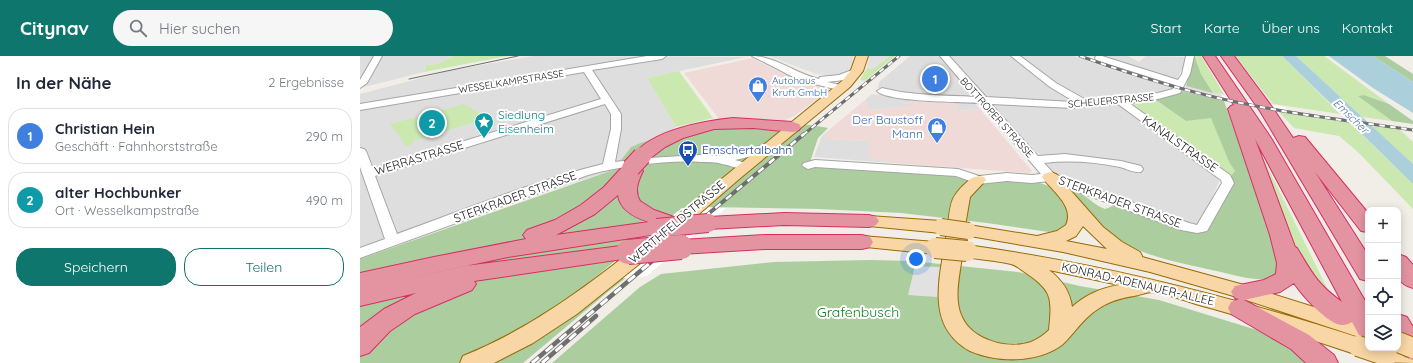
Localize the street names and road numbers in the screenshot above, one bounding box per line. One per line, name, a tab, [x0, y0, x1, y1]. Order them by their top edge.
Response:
street label: WESSELKAMPSTRASSE	[457, 67, 565, 96]
street label: BOTTROPER STRASSE	[957, 75, 1036, 160]
street label: SCHEUERSTRASSE	[1067, 90, 1155, 111]
street label: KANALSTRASSE	[1140, 112, 1221, 175]
street label: WERRASTRASSE	[372, 137, 465, 178]
street label: STERKRADER STRASSE	[451, 167, 578, 226]
street label: STERKRADER STRASSE	[1057, 172, 1184, 231]
street label: WERTHFELDSTRASSE	[626, 177, 728, 266]
street label: KONRAD-ADENAUER-ALLEE	[1060, 259, 1216, 308]

